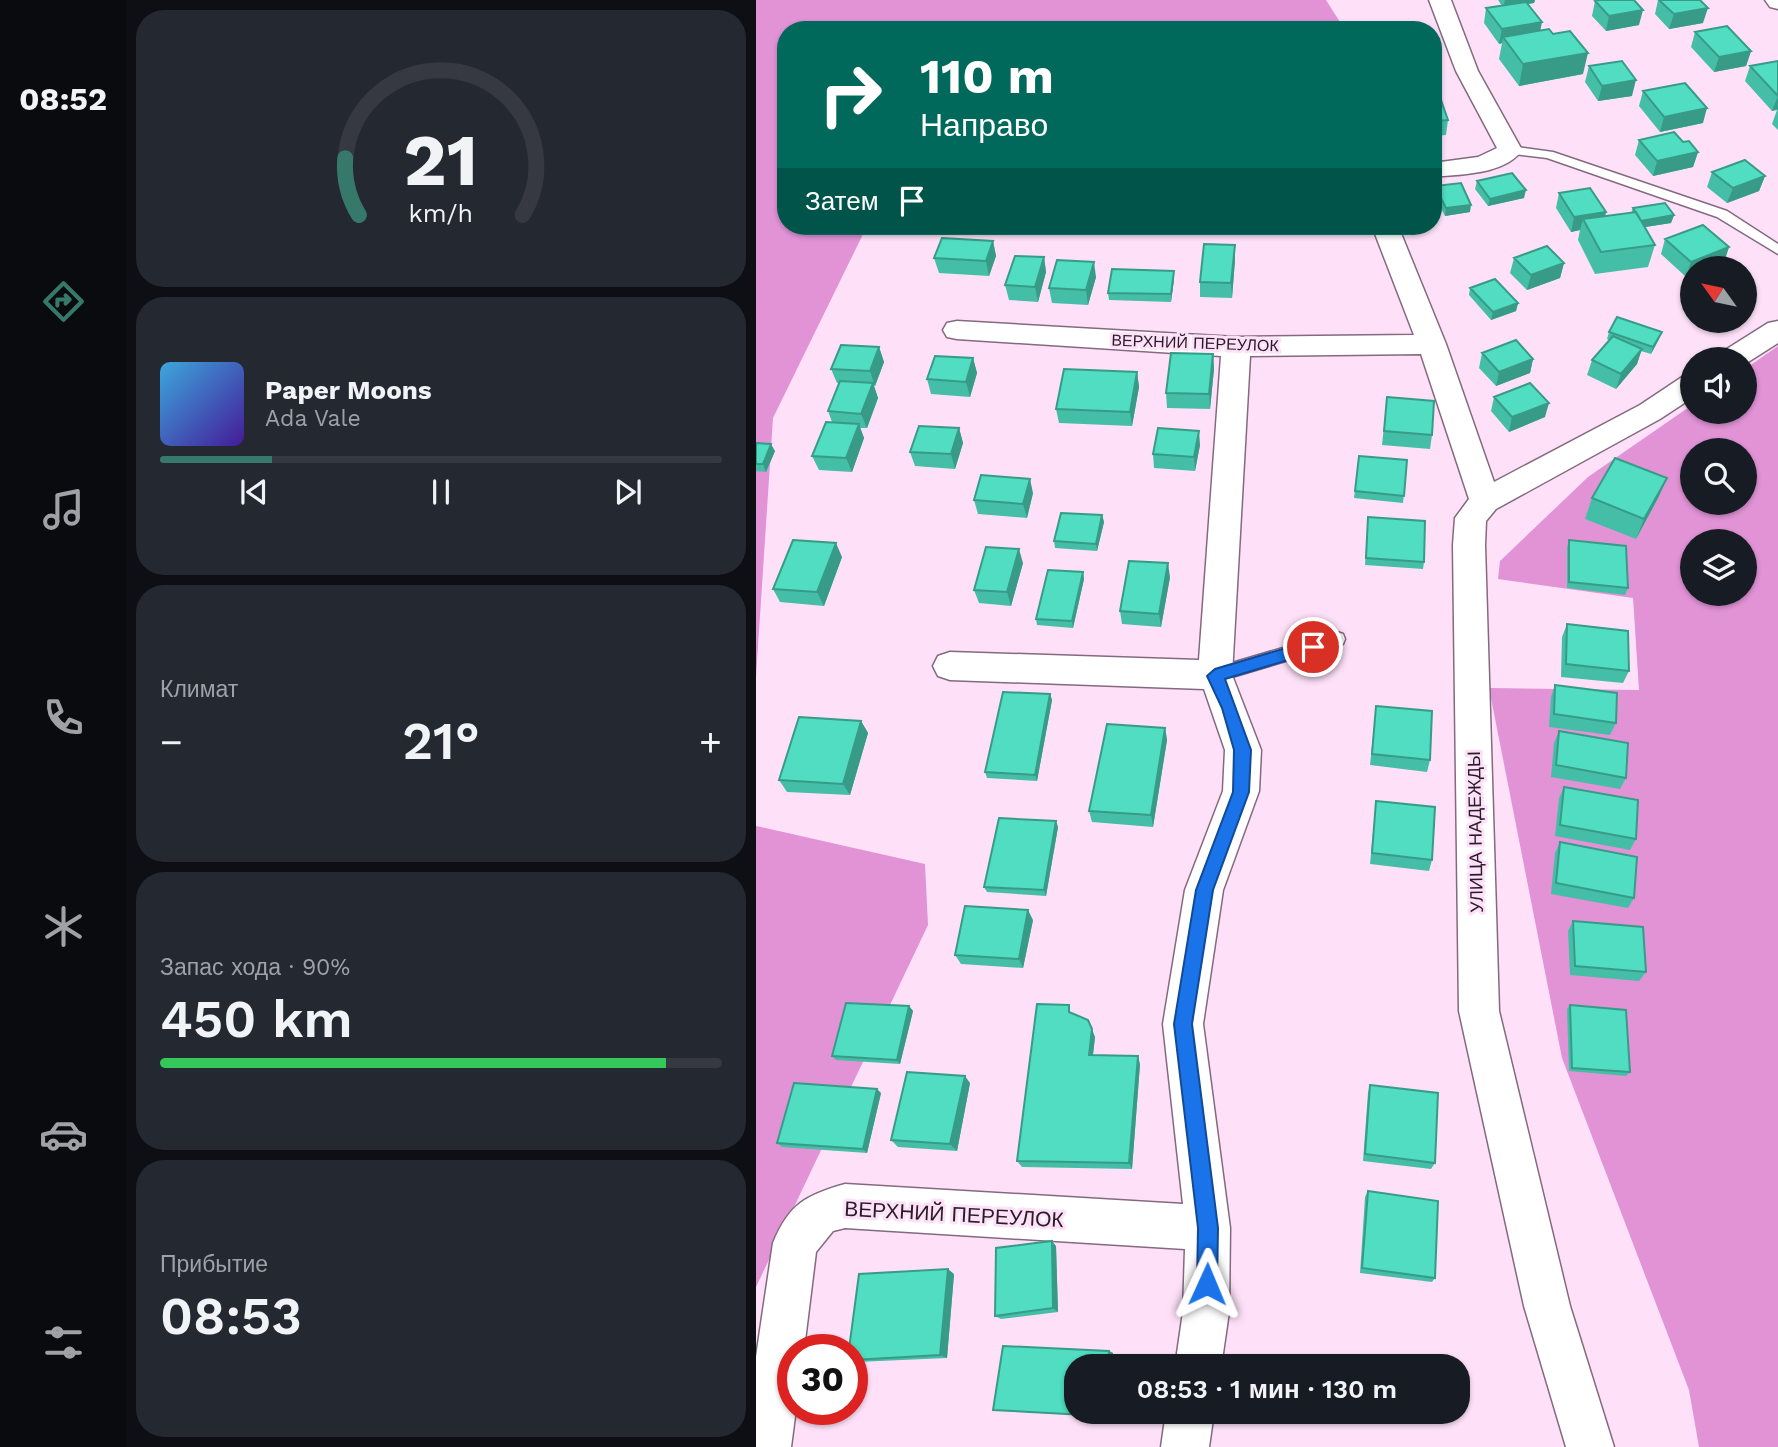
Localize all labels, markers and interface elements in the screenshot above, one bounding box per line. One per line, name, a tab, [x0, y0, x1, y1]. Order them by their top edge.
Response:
text: 110 m	[920, 47, 1054, 105]
icon: right	[805, 49, 896, 140]
text: 08:52	[19, 80, 107, 118]
text: Направо	[920, 106, 1048, 144]
text: 21	[404, 117, 478, 203]
icon: arrive	[893, 182, 931, 220]
text: Затем	[805, 186, 879, 216]
text: km/h	[409, 199, 473, 228]
north arrow	[1680, 256, 1757, 332]
map controls	[1680, 256, 1757, 606]
icon: directions	[39, 277, 88, 326]
street label: ВЕРХНИЙ ПЕРЕУЛОК	[1111, 331, 1280, 355]
button: sound	[1680, 347, 1757, 424]
text: Paper Moons	[265, 375, 432, 405]
text: Ada Vale	[265, 405, 361, 432]
button: search	[1680, 438, 1757, 515]
icon: previous	[235, 473, 273, 511]
icon: pause	[422, 473, 460, 511]
icon: next	[609, 473, 647, 511]
icon: music	[39, 485, 88, 534]
button: layers	[1680, 529, 1757, 606]
pin	[1283, 617, 1343, 677]
icon: arrive	[1294, 628, 1332, 666]
text: Климат	[160, 676, 238, 703]
icon: phone	[39, 693, 88, 742]
text: 21°	[402, 711, 480, 772]
text: −	[160, 720, 183, 764]
text: +	[699, 720, 722, 764]
street label: УЛИЦА НАДЕЖДЫ	[1463, 751, 1487, 913]
icon: climate	[39, 902, 88, 951]
text: Запас хода · 90%	[160, 954, 350, 981]
text: 450 km	[160, 989, 353, 1050]
icon: car	[39, 1110, 88, 1159]
street label: ВЕРХНИЙ ПЕРЕУЛОК	[844, 1196, 1065, 1232]
position arrow	[1170, 1247, 1244, 1321]
text: Прибытие	[160, 1251, 268, 1278]
text: 08:53	[160, 1286, 302, 1347]
icon: filters	[39, 1318, 88, 1367]
speed limit sign: 30	[777, 1334, 868, 1425]
text: 08:53 · 1 мин · 130 m	[1137, 1374, 1397, 1404]

